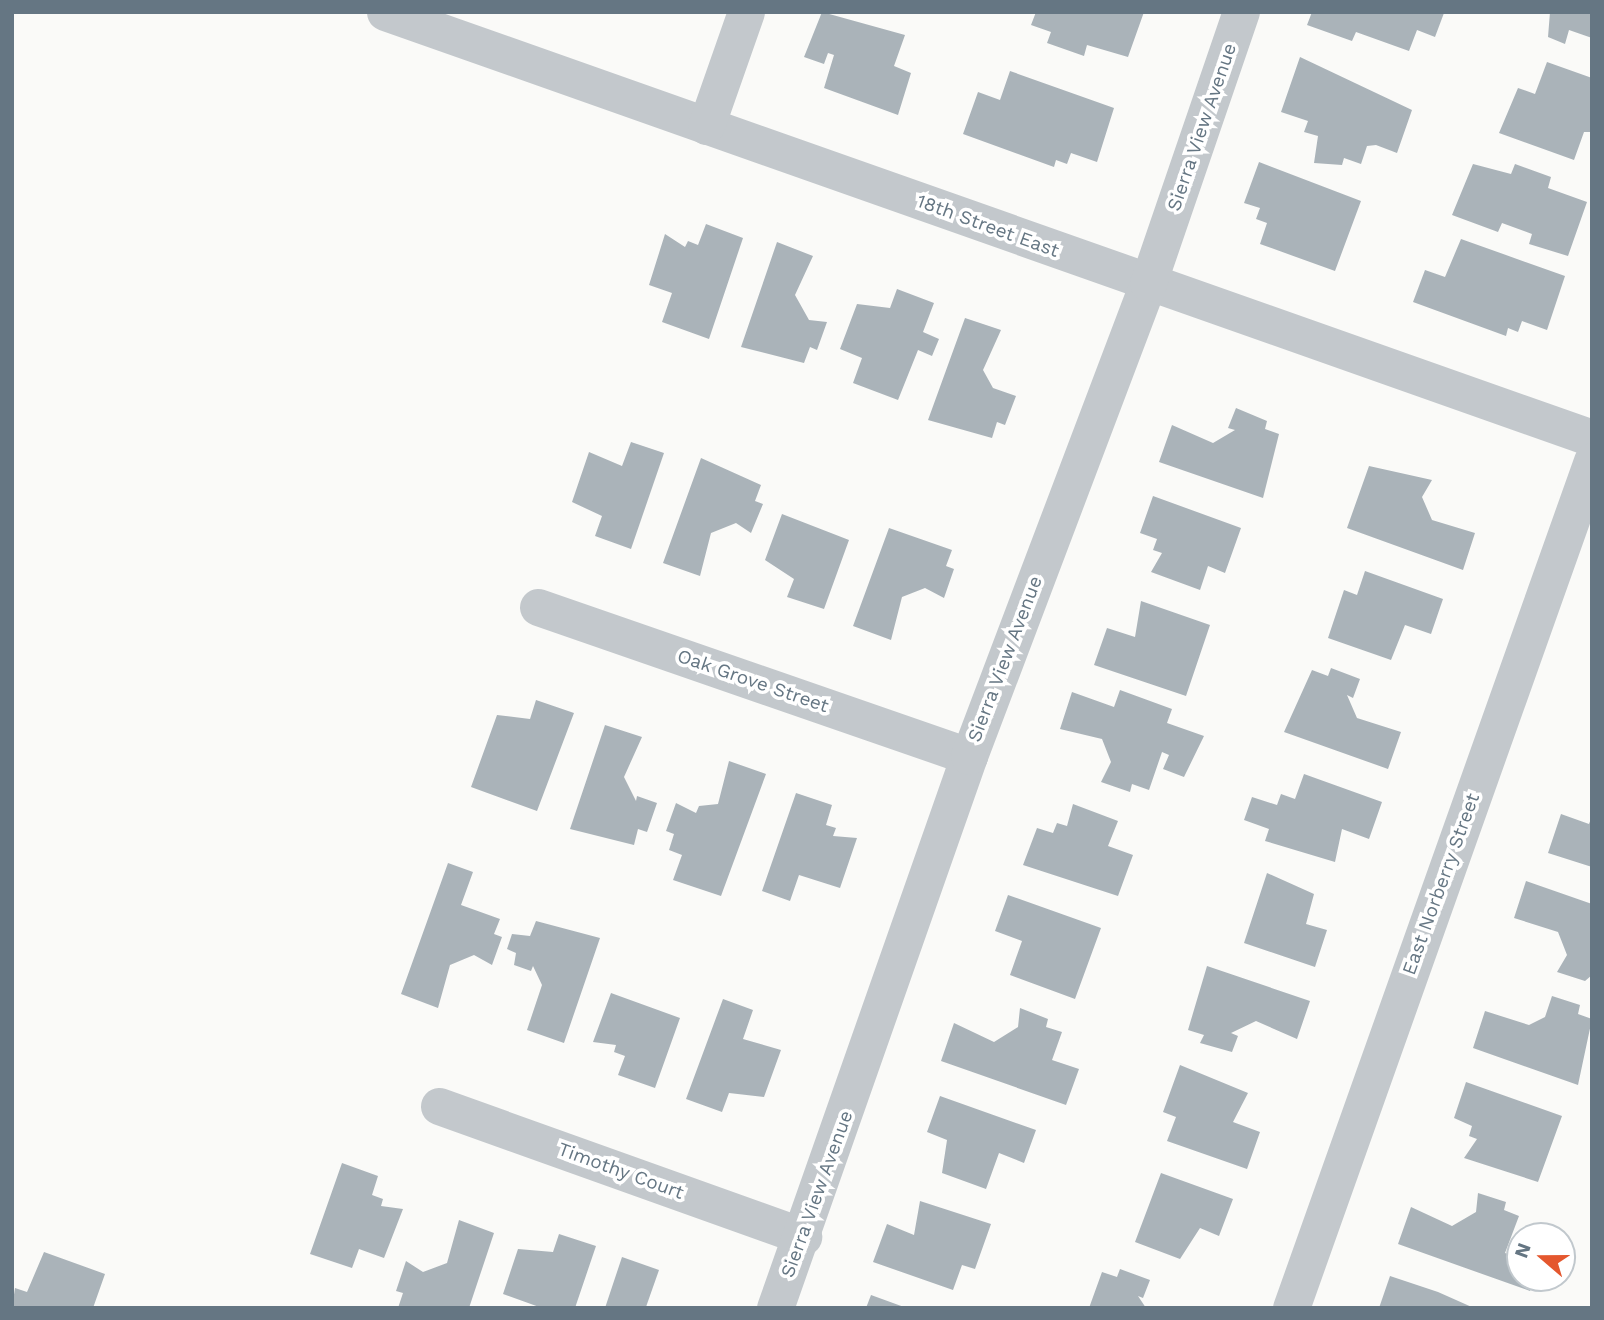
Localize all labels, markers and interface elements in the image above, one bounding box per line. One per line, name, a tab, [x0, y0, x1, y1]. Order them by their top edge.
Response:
street label: Sierra View Avenue	[1162, 39, 1242, 215]
street label: 18th Street East	[914, 190, 1062, 262]
street label: Sierra View Avenue	[962, 572, 1048, 746]
street label: Oak Grove Street	[674, 644, 832, 718]
street label: East Norberry Street	[1397, 790, 1485, 978]
street label: Sierra View Avenue	[776, 1106, 858, 1282]
street label: Timothy Court	[555, 1138, 687, 1204]
north arrow	[1506, 1222, 1576, 1292]
text: N	[1509, 1240, 1536, 1261]

